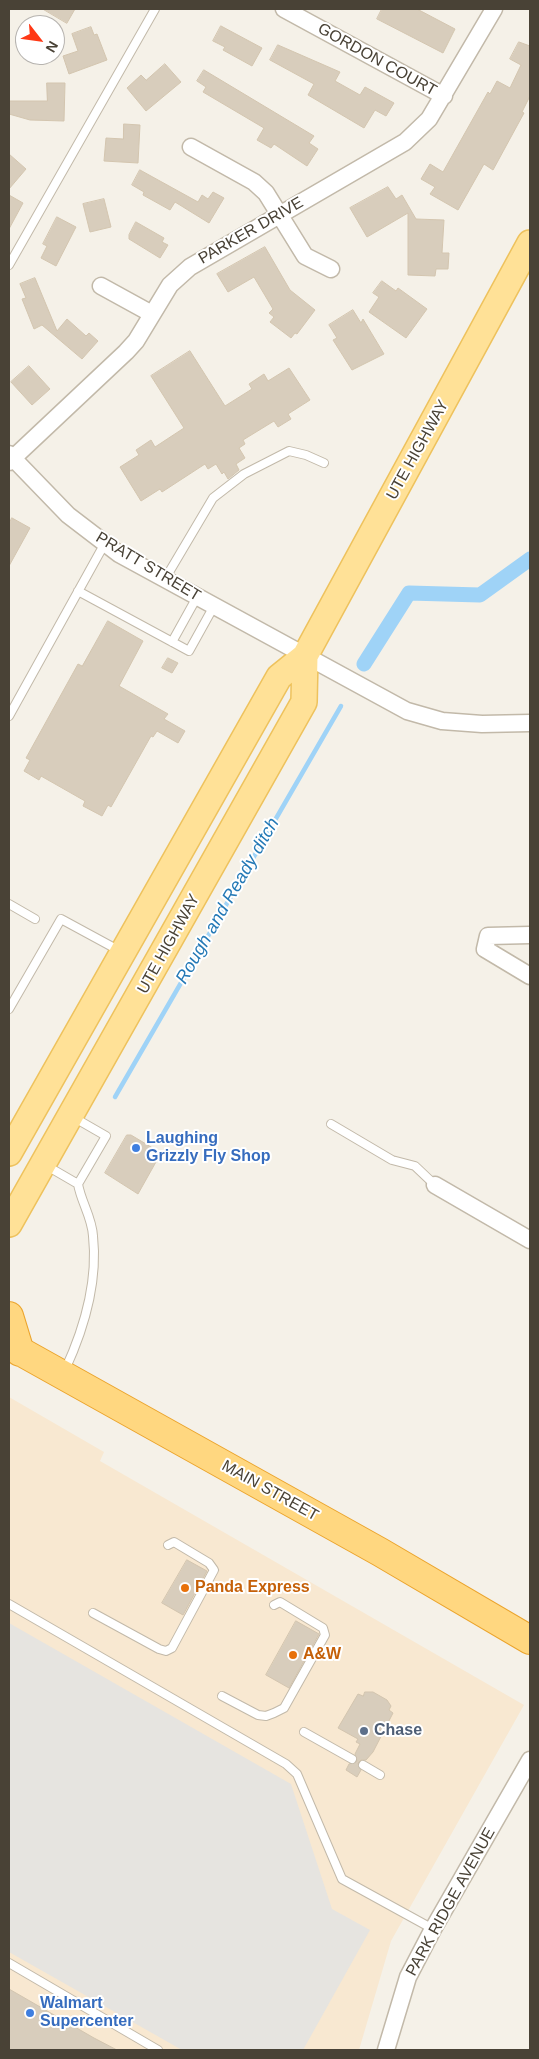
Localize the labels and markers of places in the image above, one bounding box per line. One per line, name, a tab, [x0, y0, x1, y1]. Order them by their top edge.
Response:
place label: Laughing Grizzly Fly Shop	[146, 1129, 270, 1167]
marker: Laughing Grizzly Fly Shop	[130, 1142, 142, 1154]
place label: Panda Express	[195, 1578, 310, 1598]
marker: Panda Express	[179, 1582, 191, 1594]
place label: A&W	[303, 1645, 341, 1665]
marker: A&W	[287, 1649, 299, 1661]
place label: Chase	[374, 1721, 422, 1741]
marker: Chase	[358, 1725, 370, 1737]
place label: Walmart Supercenter	[40, 1994, 133, 2032]
marker: Walmart Supercenter	[24, 2007, 36, 2019]

